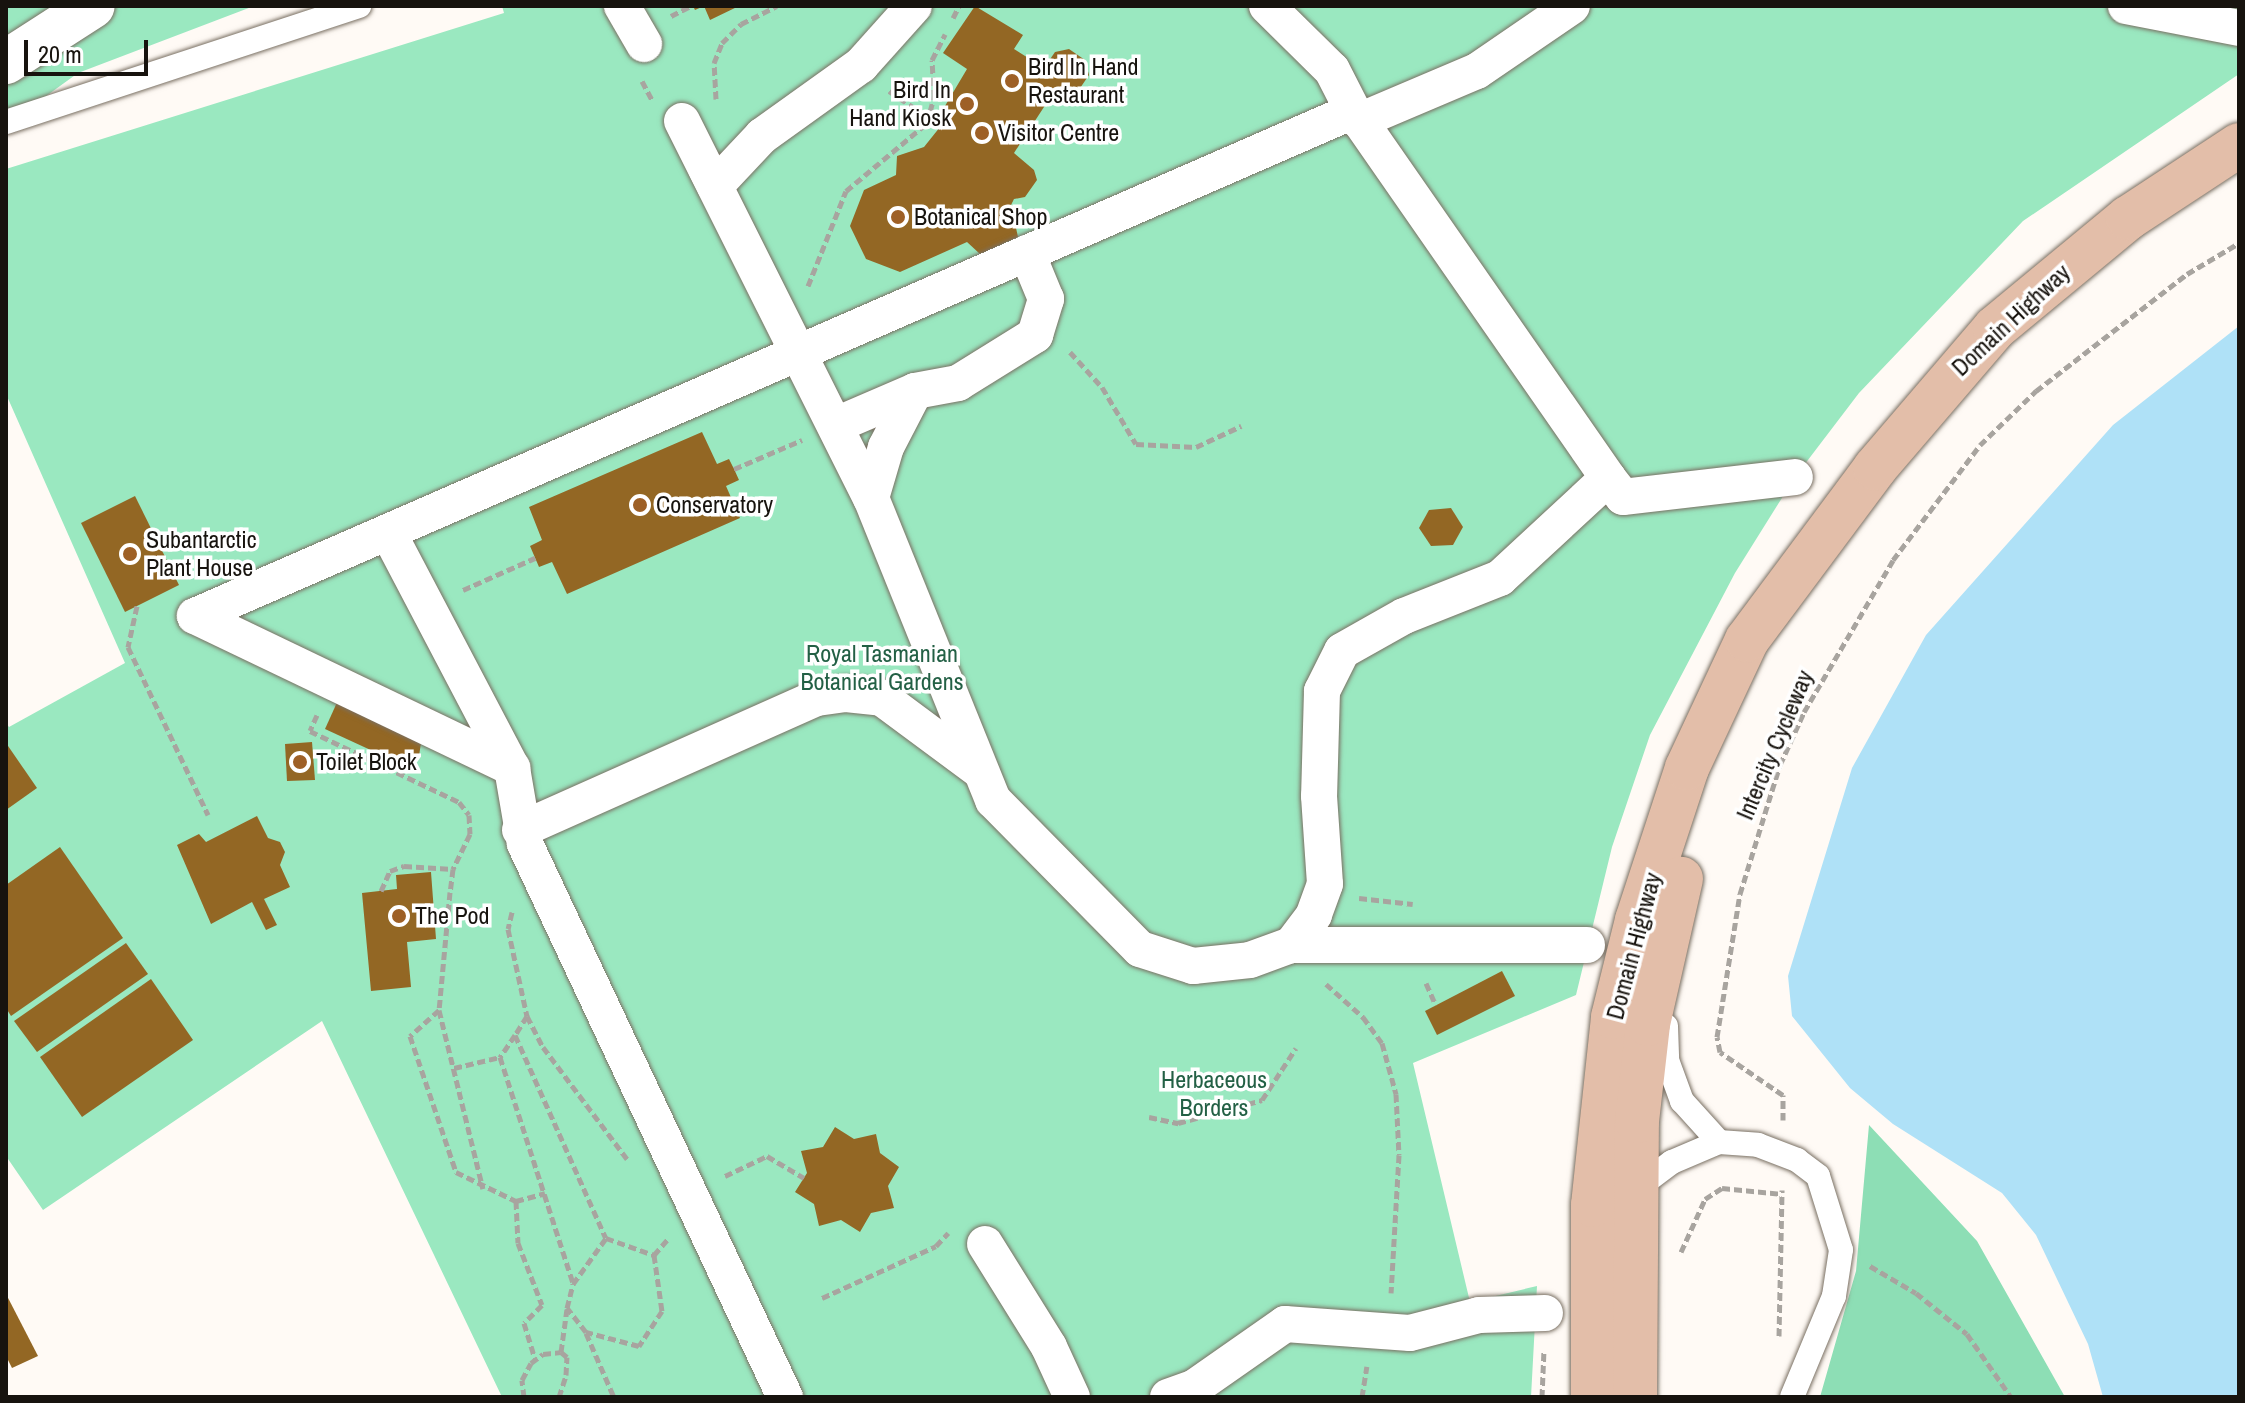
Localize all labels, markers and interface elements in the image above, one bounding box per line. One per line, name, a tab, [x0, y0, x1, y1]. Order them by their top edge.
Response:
scale bar	[28, 24, 152, 74]
text: 20 m	[38, 38, 82, 70]
place label: Bird In Hand Restaurant	[1028, 53, 1138, 109]
marker: Bird In Hand Restaurant	[1003, 72, 1021, 90]
place label: Bird In Hand Kiosk	[849, 76, 951, 132]
marker: Bird In Hand Kiosk	[958, 95, 976, 113]
place label: Visitor Centre	[998, 119, 1119, 147]
marker: Visitor Centre	[973, 124, 991, 142]
place label: Botanical Shop	[914, 203, 1047, 231]
marker: Botanical Shop	[889, 208, 907, 226]
street label: Domain Highway	[1946, 258, 2076, 382]
place label: Conservatory	[656, 491, 773, 519]
marker: Conservatory	[631, 496, 649, 514]
place label: Subantarctic Plant House	[146, 526, 256, 582]
marker: Subantarctic Plant House	[121, 545, 139, 563]
park label: Royal Tasmanian Botanical Gardens	[800, 640, 964, 696]
street label: Intercity Cycleway	[1731, 666, 1819, 824]
place label: Toilet Block	[316, 748, 417, 776]
marker: Toilet Block	[291, 753, 309, 771]
street label: Domain Highway	[1601, 869, 1667, 1023]
place label: The Pod	[415, 902, 489, 930]
marker: The Pod	[390, 907, 408, 925]
park label: Herbaceous Borders	[1161, 1066, 1267, 1122]

